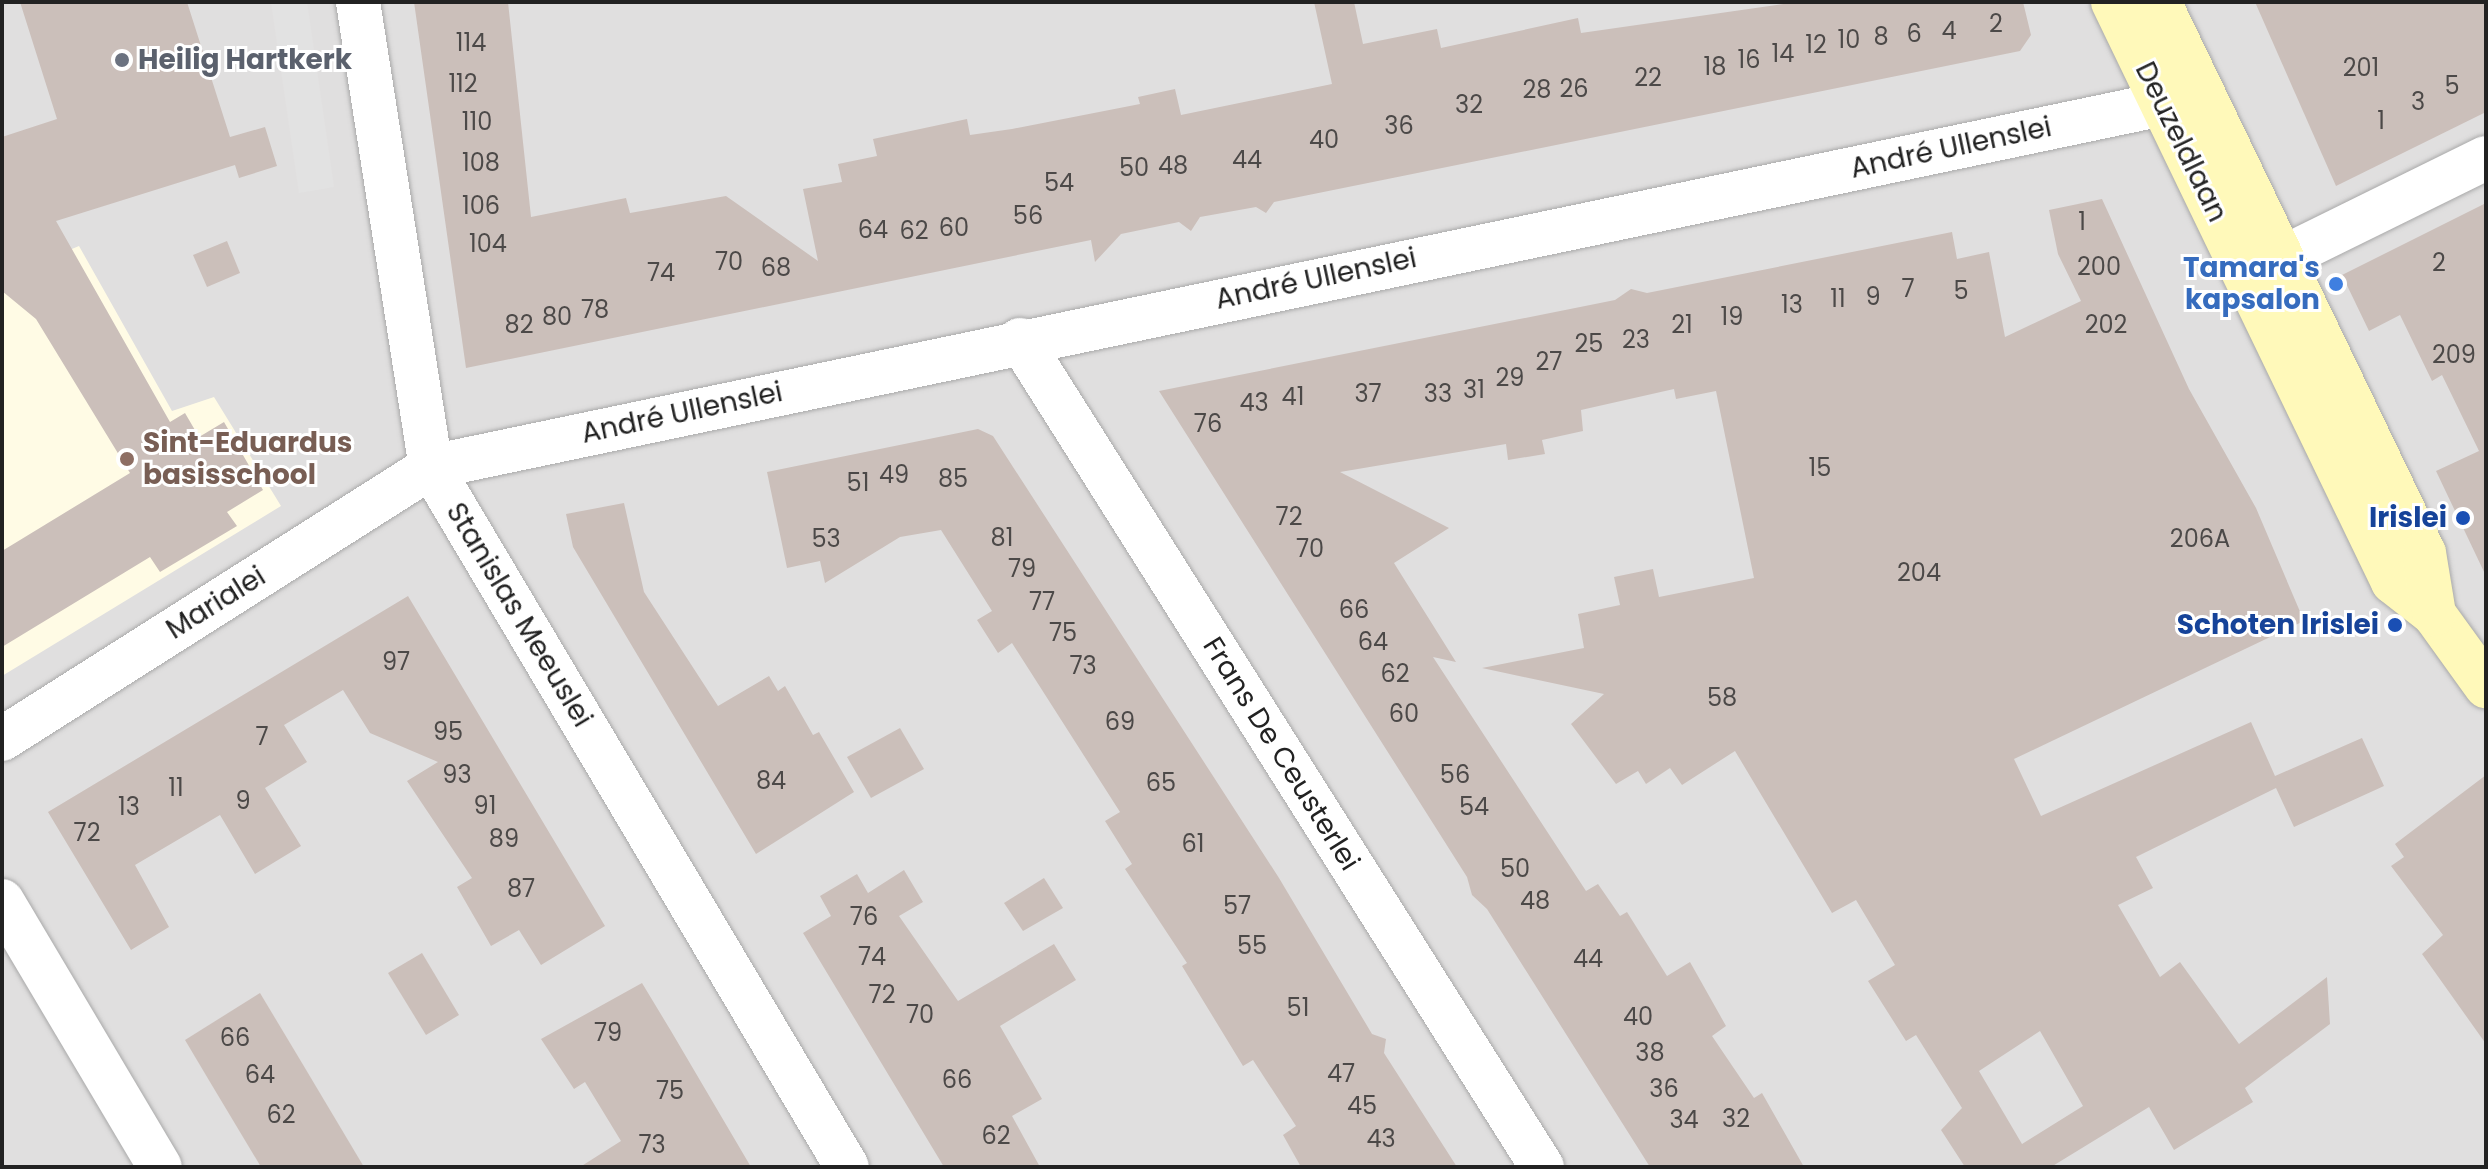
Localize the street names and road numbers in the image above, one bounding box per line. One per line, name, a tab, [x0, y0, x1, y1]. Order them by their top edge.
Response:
street label: Deuzeldlaan	[2128, 57, 2234, 227]
street label: André Ullenslei	[1847, 110, 2055, 186]
street label: André Ullenslei	[1212, 241, 1420, 317]
street label: André Ullenslei	[578, 375, 786, 451]
street label: Stanislas Meeuslei	[439, 497, 599, 733]
street label: Marialei	[160, 559, 272, 647]
street label: Frans De Ceusterlei	[1196, 631, 1366, 877]

